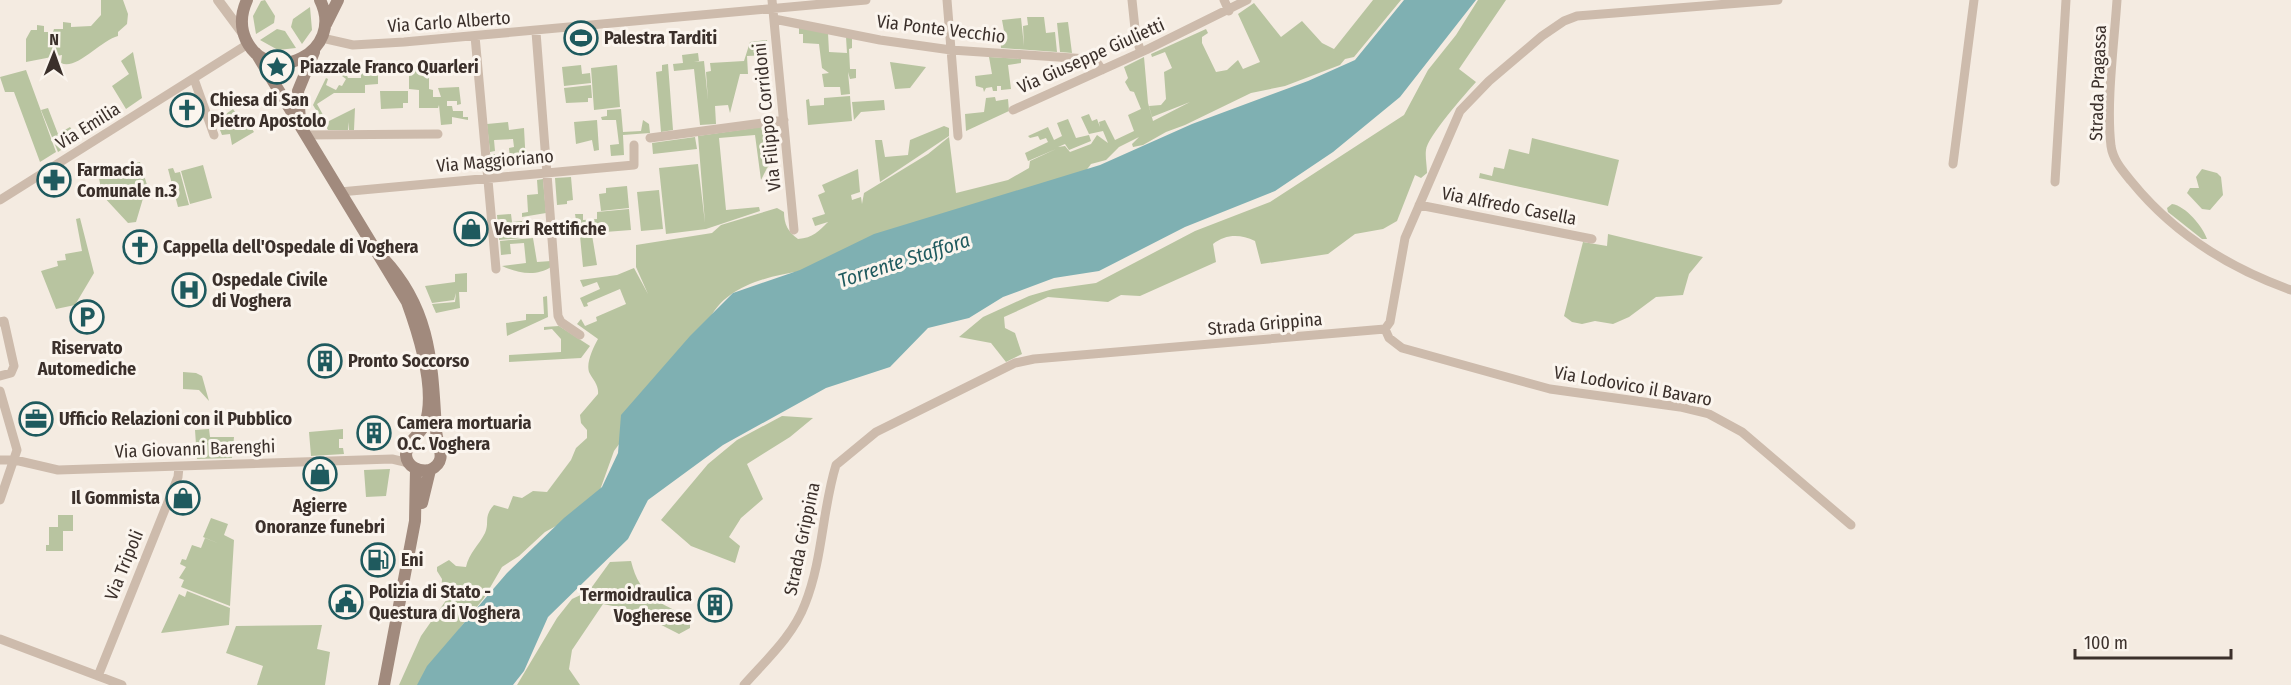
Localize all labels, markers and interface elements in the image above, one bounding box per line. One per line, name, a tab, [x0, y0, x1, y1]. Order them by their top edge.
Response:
street label: Via Carlo Alberto	[387, 7, 511, 37]
street label: Via Ponte Vecchio	[875, 10, 1007, 48]
street label: Via Giuseppe Giulietti	[1014, 14, 1168, 98]
sports icon: Palestra Tarditi	[563, 20, 599, 56]
north arrow	[24, 24, 84, 84]
street label: Strada Pragassa	[2085, 24, 2111, 141]
place label: Palestra Tarditi	[604, 27, 717, 49]
text: N	[49, 30, 59, 49]
street label: Via Filippo Corridoni	[748, 42, 786, 192]
place icon: Piazzale Franco Quarleri	[259, 49, 295, 85]
place label: Piazzale Franco Quarleri	[300, 56, 479, 78]
place label: Chiesa di San Pietro Apostolo	[210, 89, 327, 132]
church icon: Chiesa di San Pietro Apostolo	[169, 92, 205, 128]
street label: Via Emilia	[52, 98, 124, 154]
street label: Via Maggioriano	[435, 145, 555, 177]
place label: Farmacia Comunale n.3	[77, 159, 177, 202]
pharmacy icon: Farmacia Comunale n.3	[36, 162, 72, 198]
street label: Via Alfredo Casella	[1440, 182, 1578, 230]
shop icon: Verri Rettifiche	[453, 211, 489, 247]
place label: Verri Rettifiche	[493, 218, 606, 240]
water label: Torrente Staffora	[835, 227, 973, 293]
church icon: Cappella dell'Ospedale di Voghera	[122, 229, 158, 265]
place label: Cappella dell'Ospedale di Voghera	[163, 236, 419, 258]
place label: Ospedale Civile di Voghera	[212, 269, 328, 312]
hospital icon: Ospedale Civile di Voghera	[171, 272, 207, 308]
parking icon: Riservato Automediche	[69, 299, 105, 335]
street label: Strada Grippina	[1207, 308, 1324, 340]
place label: Riservato Automediche	[37, 337, 136, 380]
building icon: Pronto Soccorso	[307, 343, 343, 379]
place label: Pronto Soccorso	[348, 350, 470, 372]
street label: Via Lodovico il Bavaro	[1552, 361, 1714, 411]
office icon: Ufficio Relazioni con il Pubblico	[18, 401, 54, 437]
place label: Ufficio Relazioni con il Pubblico	[59, 408, 293, 430]
place label: Camera mortuaria O.C. Voghera	[397, 412, 532, 455]
building icon: Camera mortuaria O.C. Voghera	[356, 415, 392, 451]
street label: Via Giovanni Barenghi	[114, 435, 276, 463]
shop icon: Agierre Onoranze funebri	[302, 456, 338, 492]
shop icon: Il Gommista	[165, 480, 201, 516]
street label: Strada Grippina	[779, 480, 825, 598]
place label: Il Gommista	[71, 487, 160, 509]
place label: Agierre Onoranze funebri	[255, 495, 385, 538]
street label: Via Tripoli	[100, 527, 148, 603]
fuel station icon: Eni	[360, 542, 396, 578]
place label: Eni	[401, 549, 423, 571]
place label: Polizia di Stato - Questura di Voghera	[369, 581, 521, 624]
public building icon: Polizia di Stato - Questura di Voghera	[328, 584, 364, 620]
place label: Termoidraulica Vogherese	[580, 584, 692, 627]
building icon: Termoidraulica Vogherese	[697, 587, 733, 623]
scale bar	[2075, 622, 2231, 660]
text: 100 m	[2084, 632, 2128, 654]

